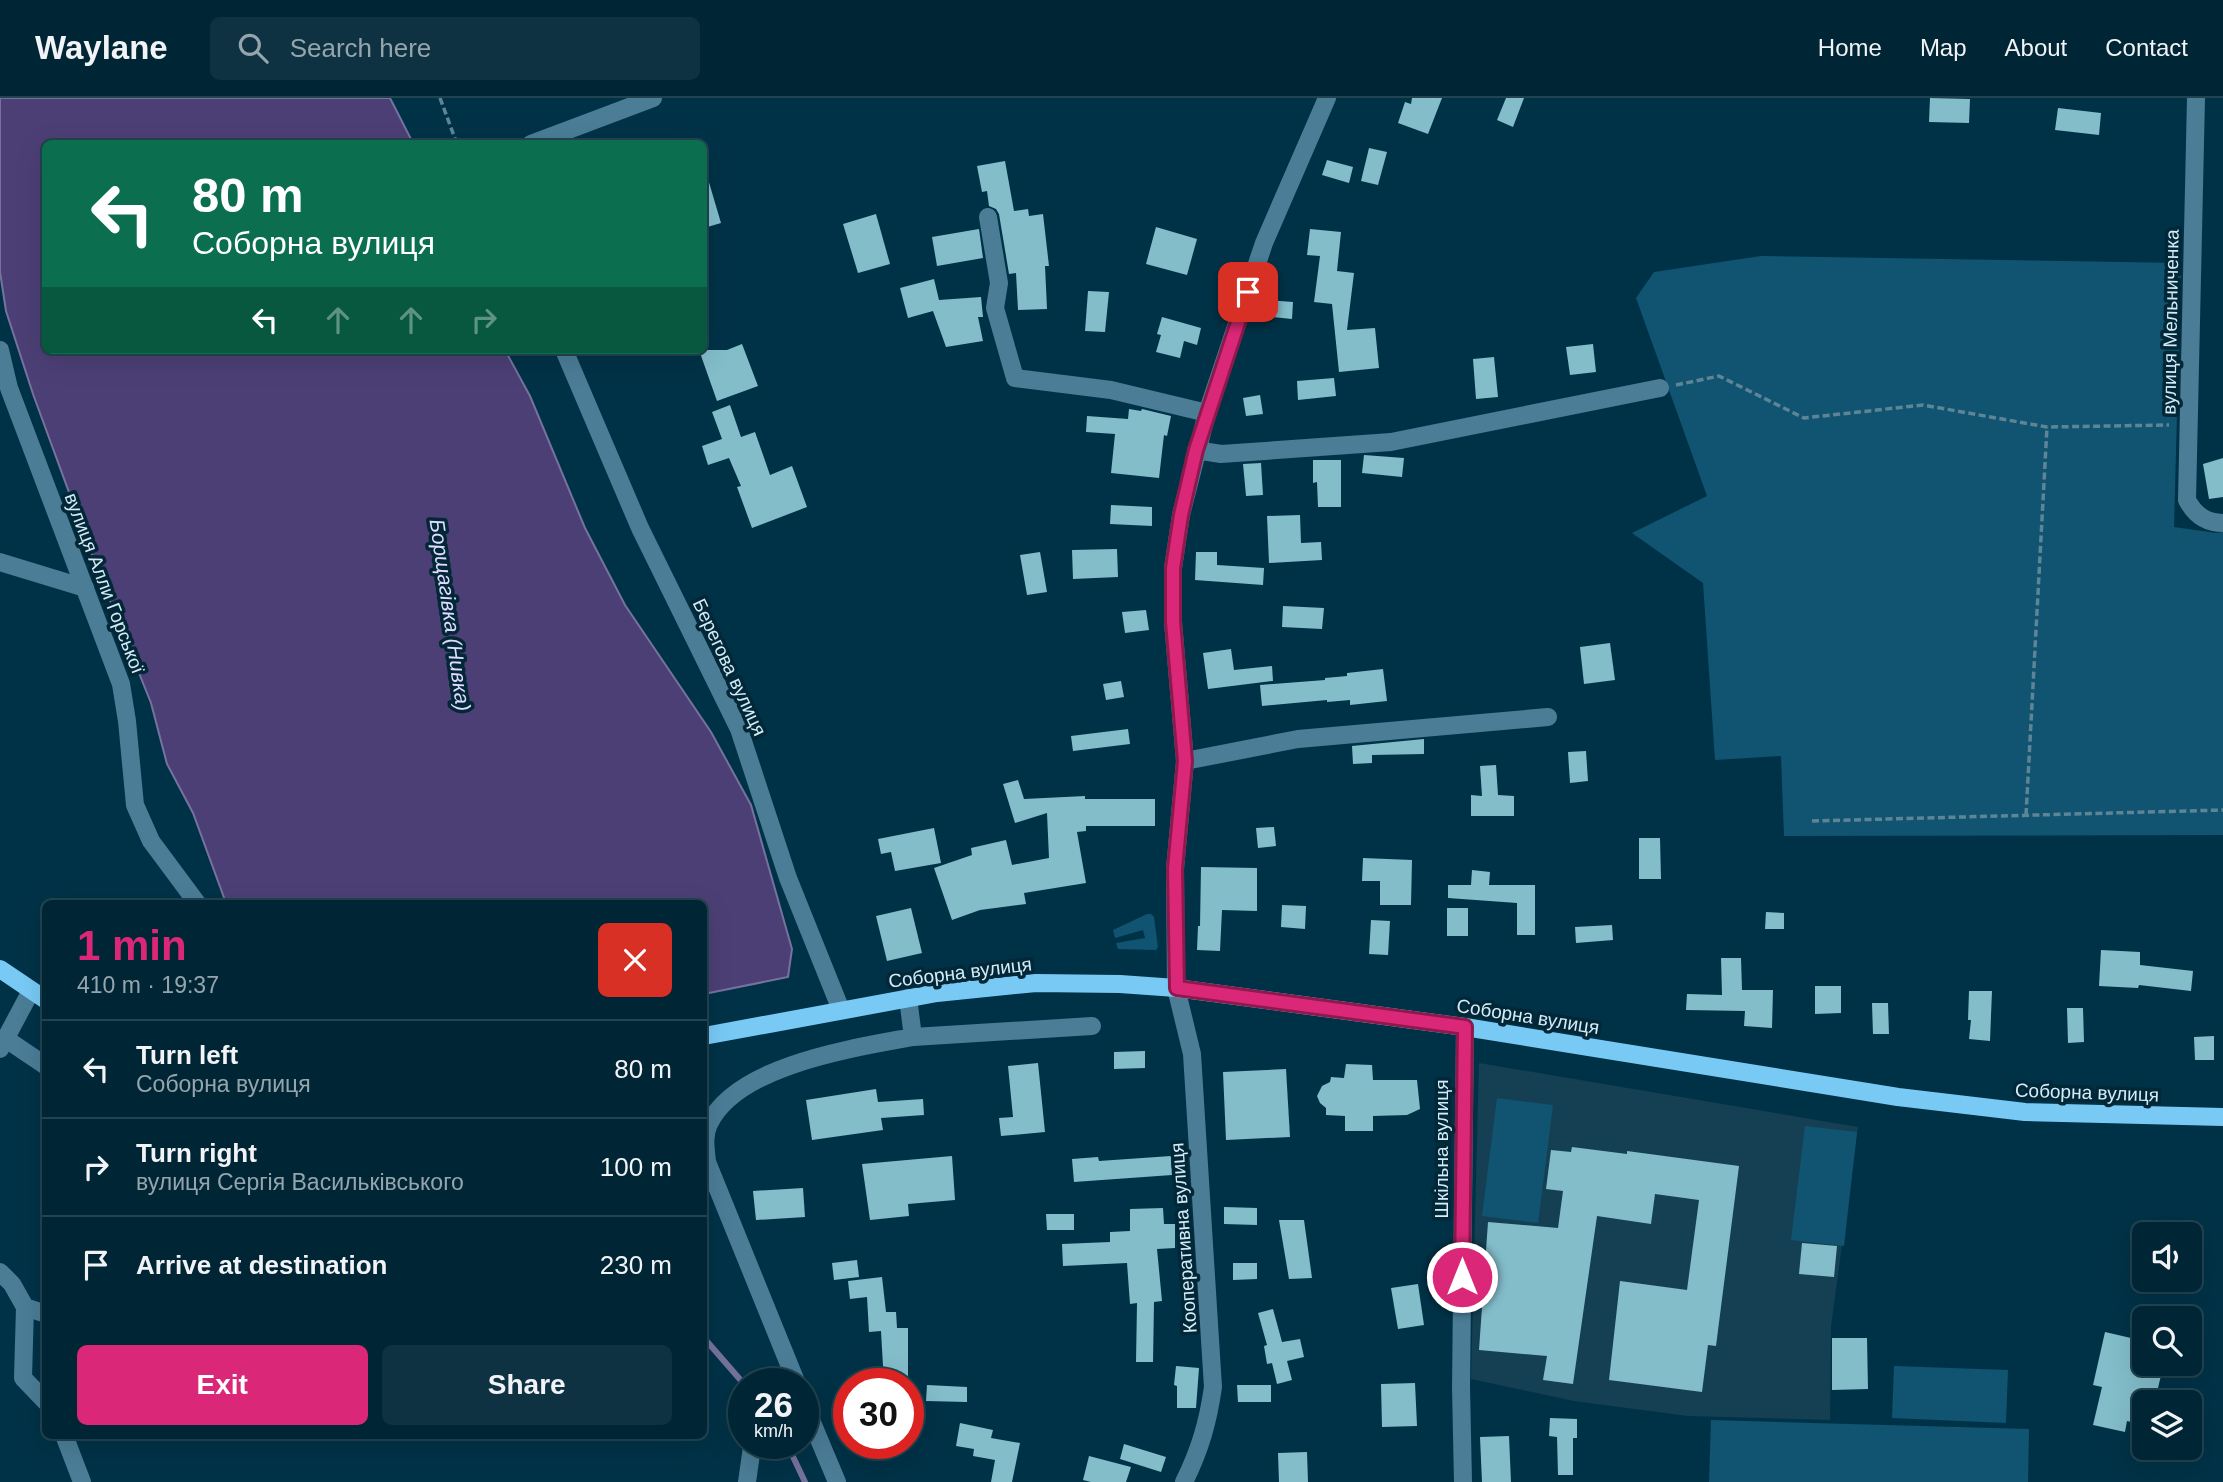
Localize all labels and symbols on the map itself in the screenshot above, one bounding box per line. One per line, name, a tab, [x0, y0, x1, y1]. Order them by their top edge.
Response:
street label: вулиця Мельниченка	[2158, 229, 2183, 415]
pin	[1218, 262, 1278, 322]
street label: вулиця Алли Горської	[60, 490, 149, 677]
water label: Борщагівка (Нивка)	[426, 517, 475, 712]
street label: Берегова вулиця	[689, 595, 770, 739]
street label: Соборна вулиця	[887, 953, 1033, 992]
street label: Соборна вулиця	[1455, 995, 1601, 1038]
street label: Соборна вулиця	[2015, 1079, 2159, 1106]
street label: Шкільна вулиця	[1431, 1080, 1452, 1218]
street label: Кооперативна вулиця	[1166, 1142, 1201, 1334]
position arrow	[1425, 1240, 1499, 1314]
speed limit sign: 30	[833, 1368, 924, 1459]

